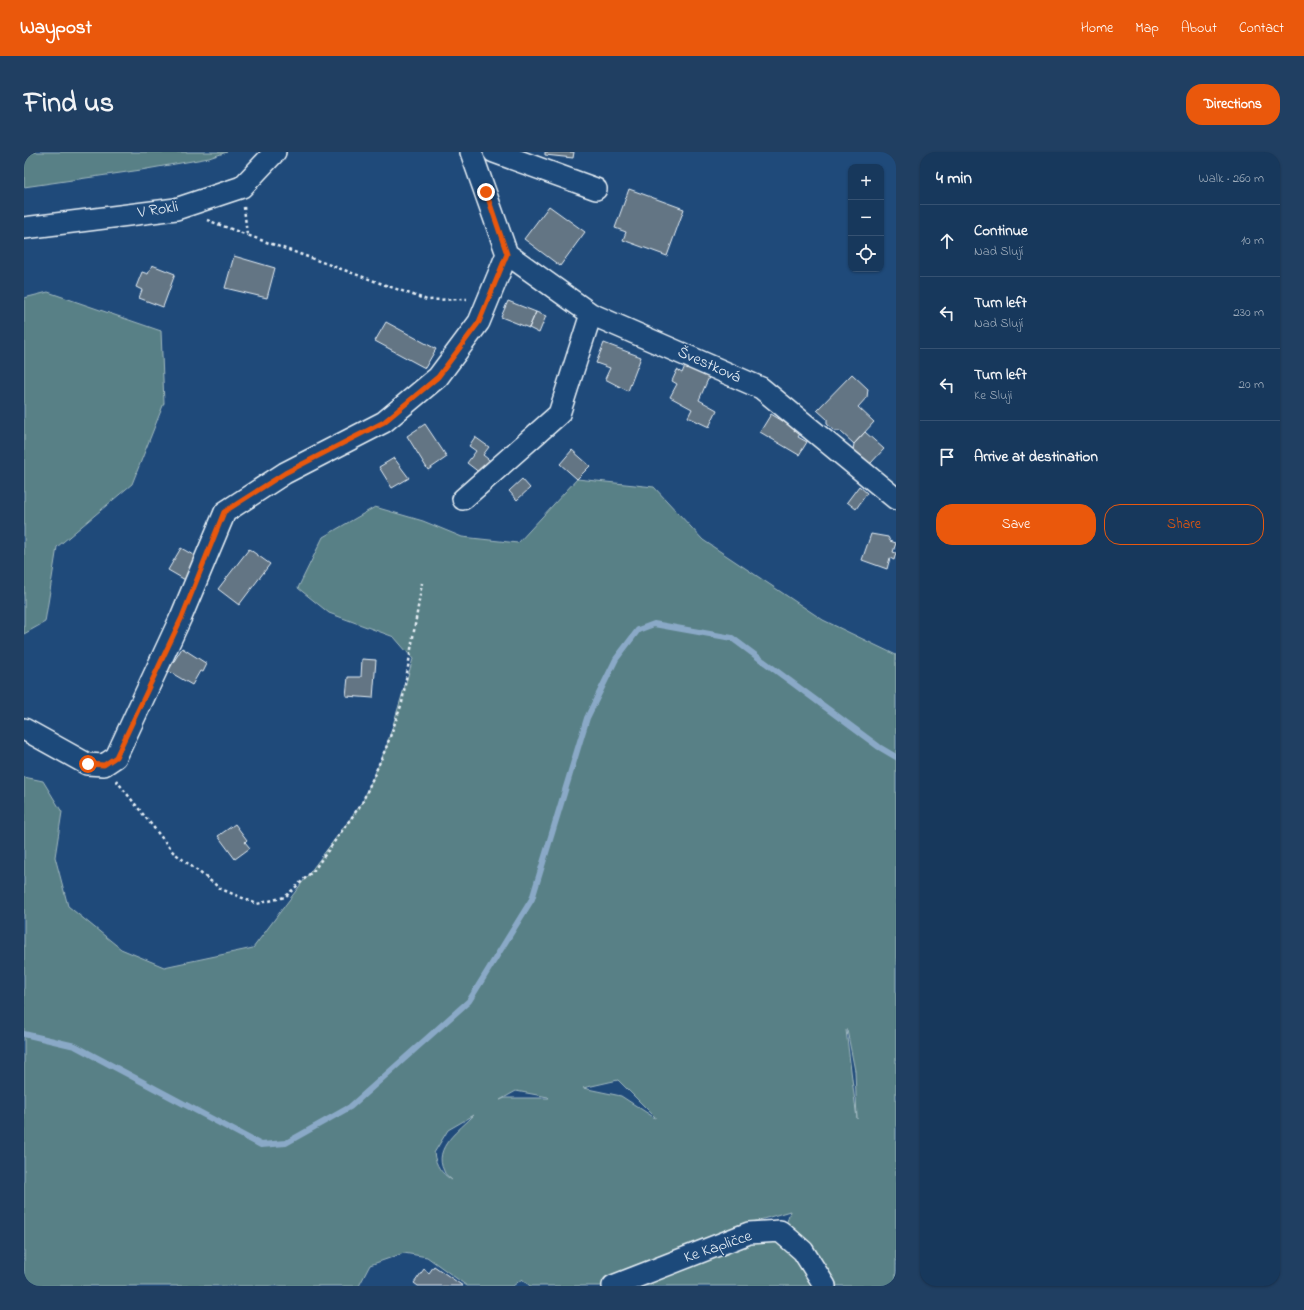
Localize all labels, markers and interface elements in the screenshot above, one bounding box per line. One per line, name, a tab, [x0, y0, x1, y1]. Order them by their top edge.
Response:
text: Waypost	[20, 15, 92, 42]
text: Home	[1081, 18, 1113, 39]
text: Map	[1135, 18, 1159, 39]
text: About	[1181, 18, 1217, 39]
text: Contact	[1239, 18, 1284, 39]
text: Find us	[24, 84, 114, 125]
button: Directions	[1186, 84, 1280, 125]
map controls	[848, 164, 884, 272]
button: +	[848, 164, 884, 200]
text: 4 min	[936, 166, 972, 191]
text: Walk · 260 m	[1199, 169, 1264, 188]
route end	[477, 183, 495, 201]
street label: V Rokli	[135, 195, 180, 225]
button: −	[848, 200, 884, 236]
text: Continue	[974, 220, 1028, 242]
icon: ahead	[936, 230, 958, 252]
text: 10 m	[1241, 231, 1264, 250]
button: locate	[848, 236, 884, 272]
text: Nad Slují	[974, 242, 1023, 261]
text: Turn left	[974, 292, 1027, 314]
icon: left	[936, 302, 958, 324]
text: 230 m	[1233, 303, 1264, 322]
text: Nad Slují	[974, 314, 1023, 333]
street label: Švestková	[673, 340, 745, 390]
text: Turn left	[974, 364, 1027, 386]
icon: left	[936, 374, 958, 396]
text: 20 m	[1239, 375, 1264, 394]
text: Ke Sluji	[974, 386, 1012, 405]
icon: arrive	[936, 446, 958, 468]
text: Arrive at destination	[974, 446, 1098, 468]
button: Save	[936, 504, 1096, 545]
button: Share	[1104, 504, 1264, 545]
route start	[79, 755, 97, 773]
street label: Ke Kapličce	[681, 1224, 756, 1270]

